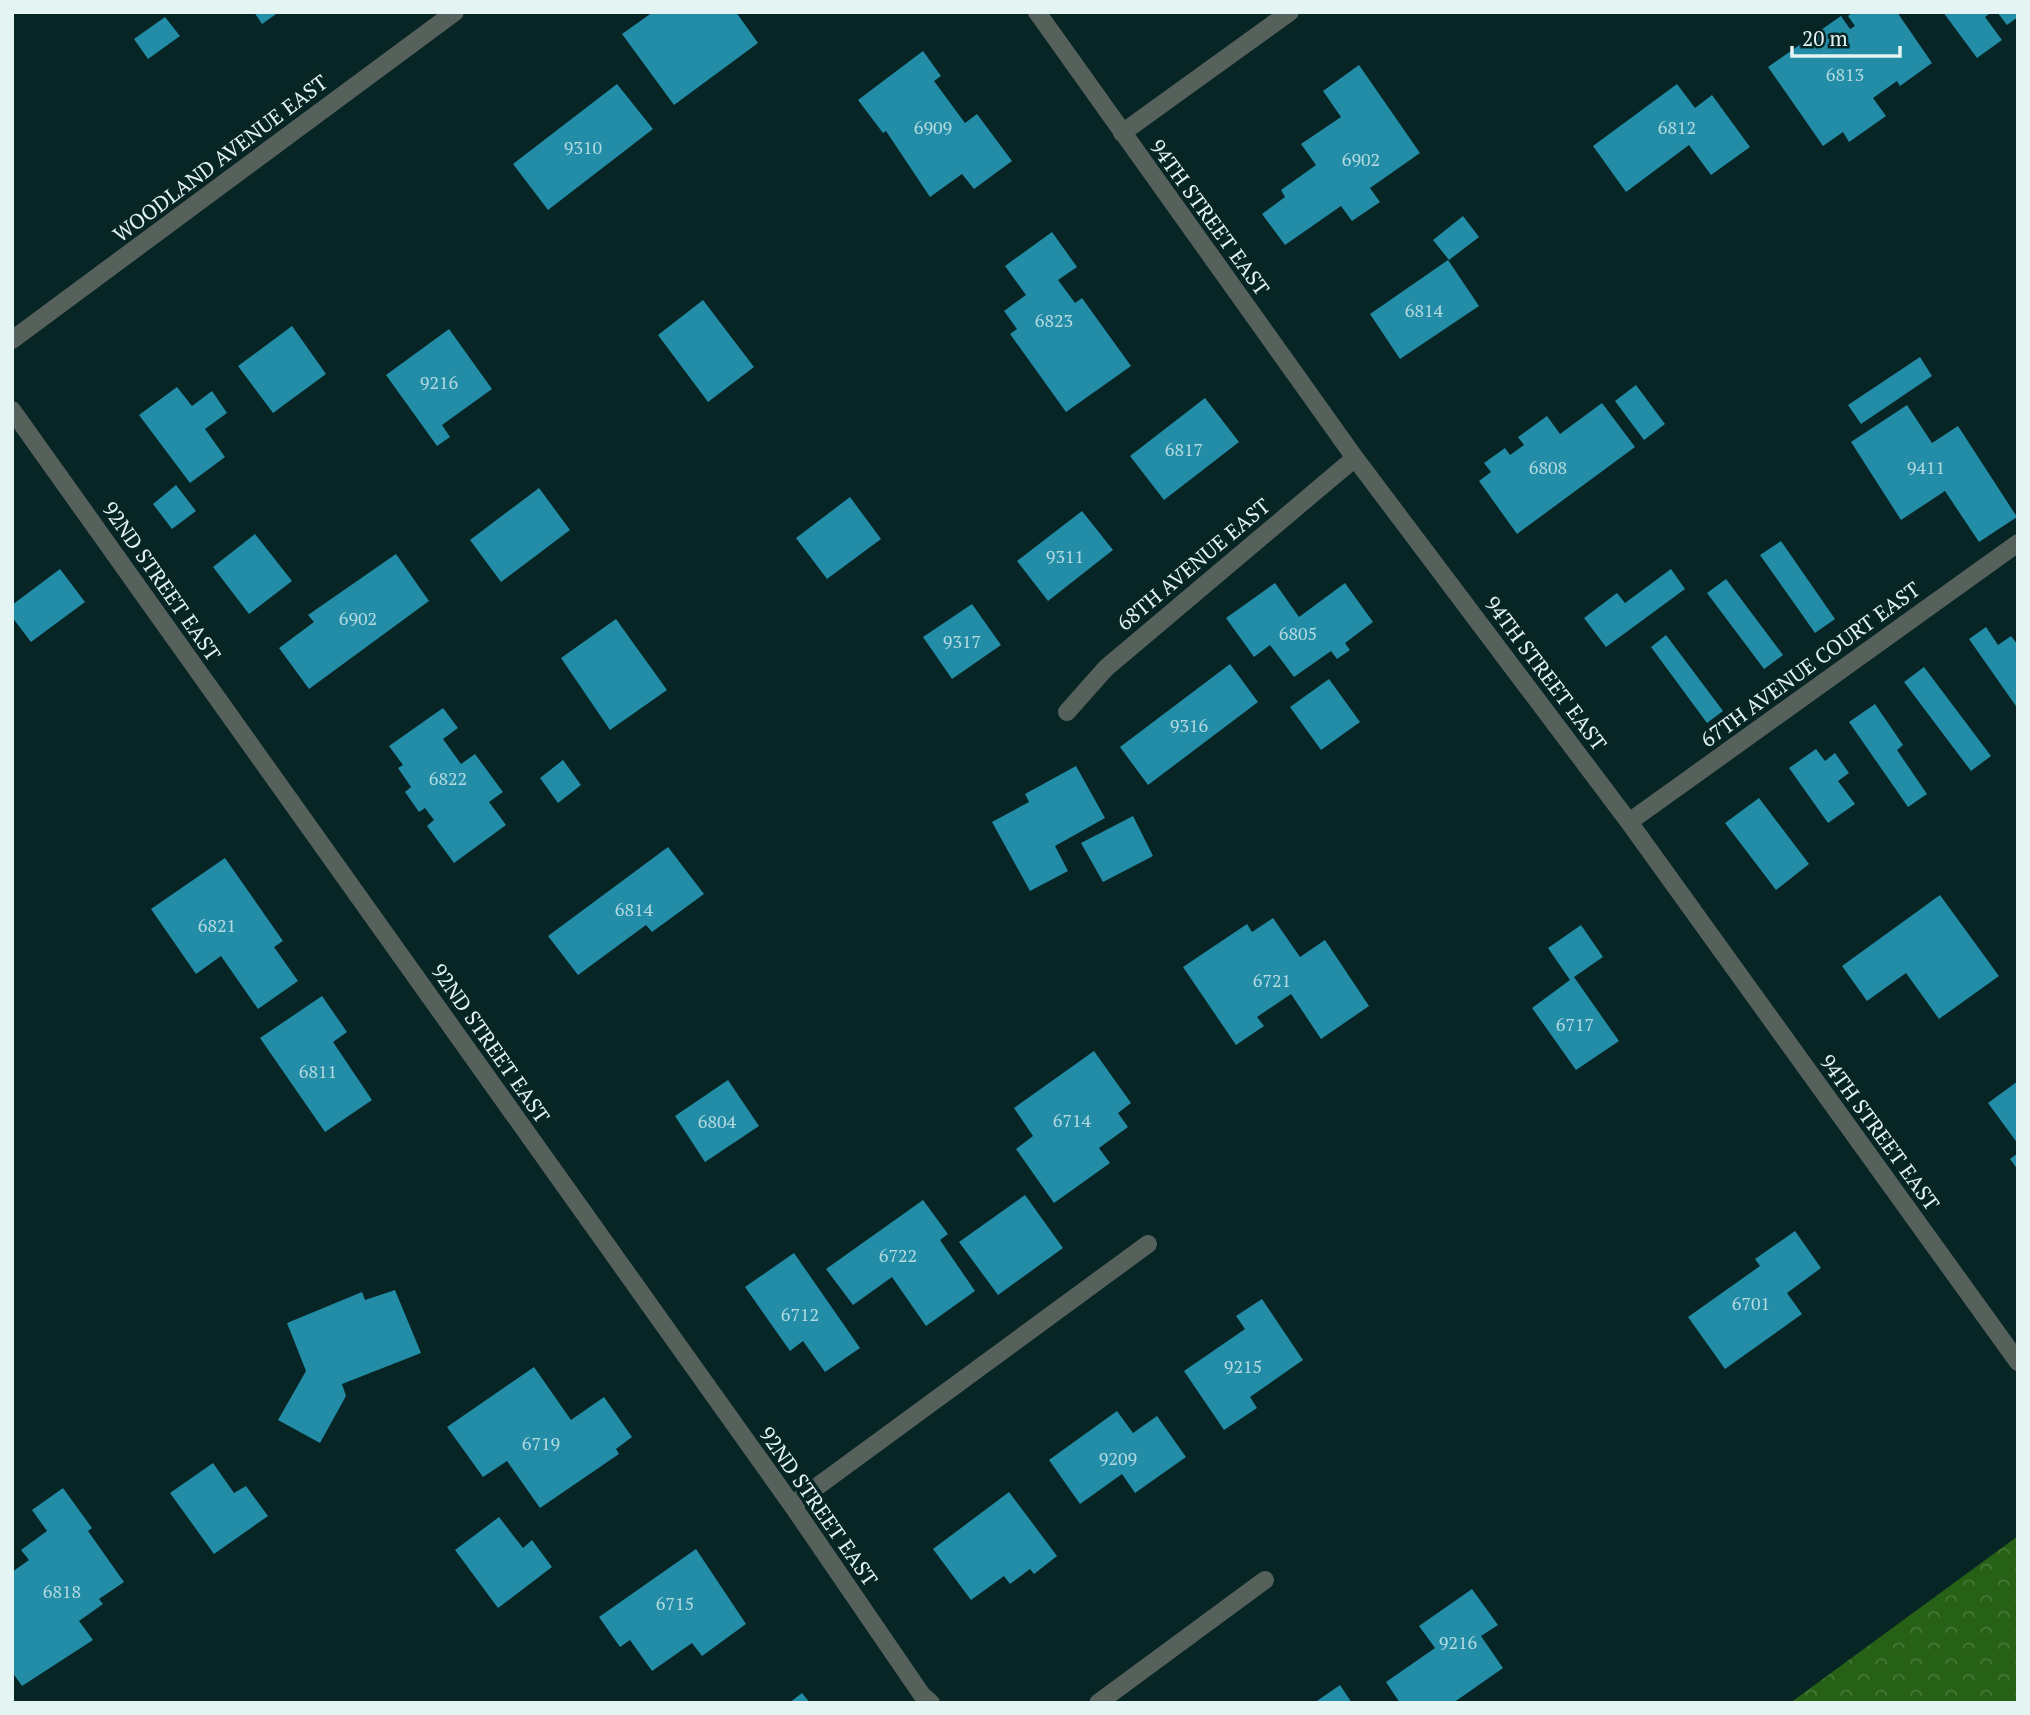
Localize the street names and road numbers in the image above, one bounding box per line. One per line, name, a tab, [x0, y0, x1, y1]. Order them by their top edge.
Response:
street label: WOODLAND AVENUE EAST	[107, 68, 333, 248]
street label: 94TH STREET EAST	[1144, 133, 1276, 301]
street label: 68TH AVENUE EAST	[1111, 492, 1275, 636]
street label: 92ND STREET EAST	[96, 496, 228, 666]
street label: 67TH AVENUE COURT EAST	[1695, 575, 1925, 753]
street label: 94TH STREET EAST	[1479, 590, 1613, 756]
street label: 92ND STREET EAST	[425, 958, 557, 1128]
street label: 94TH STREET EAST	[1814, 1048, 1946, 1216]
street label: 92ND STREET EAST	[753, 1421, 885, 1591]

